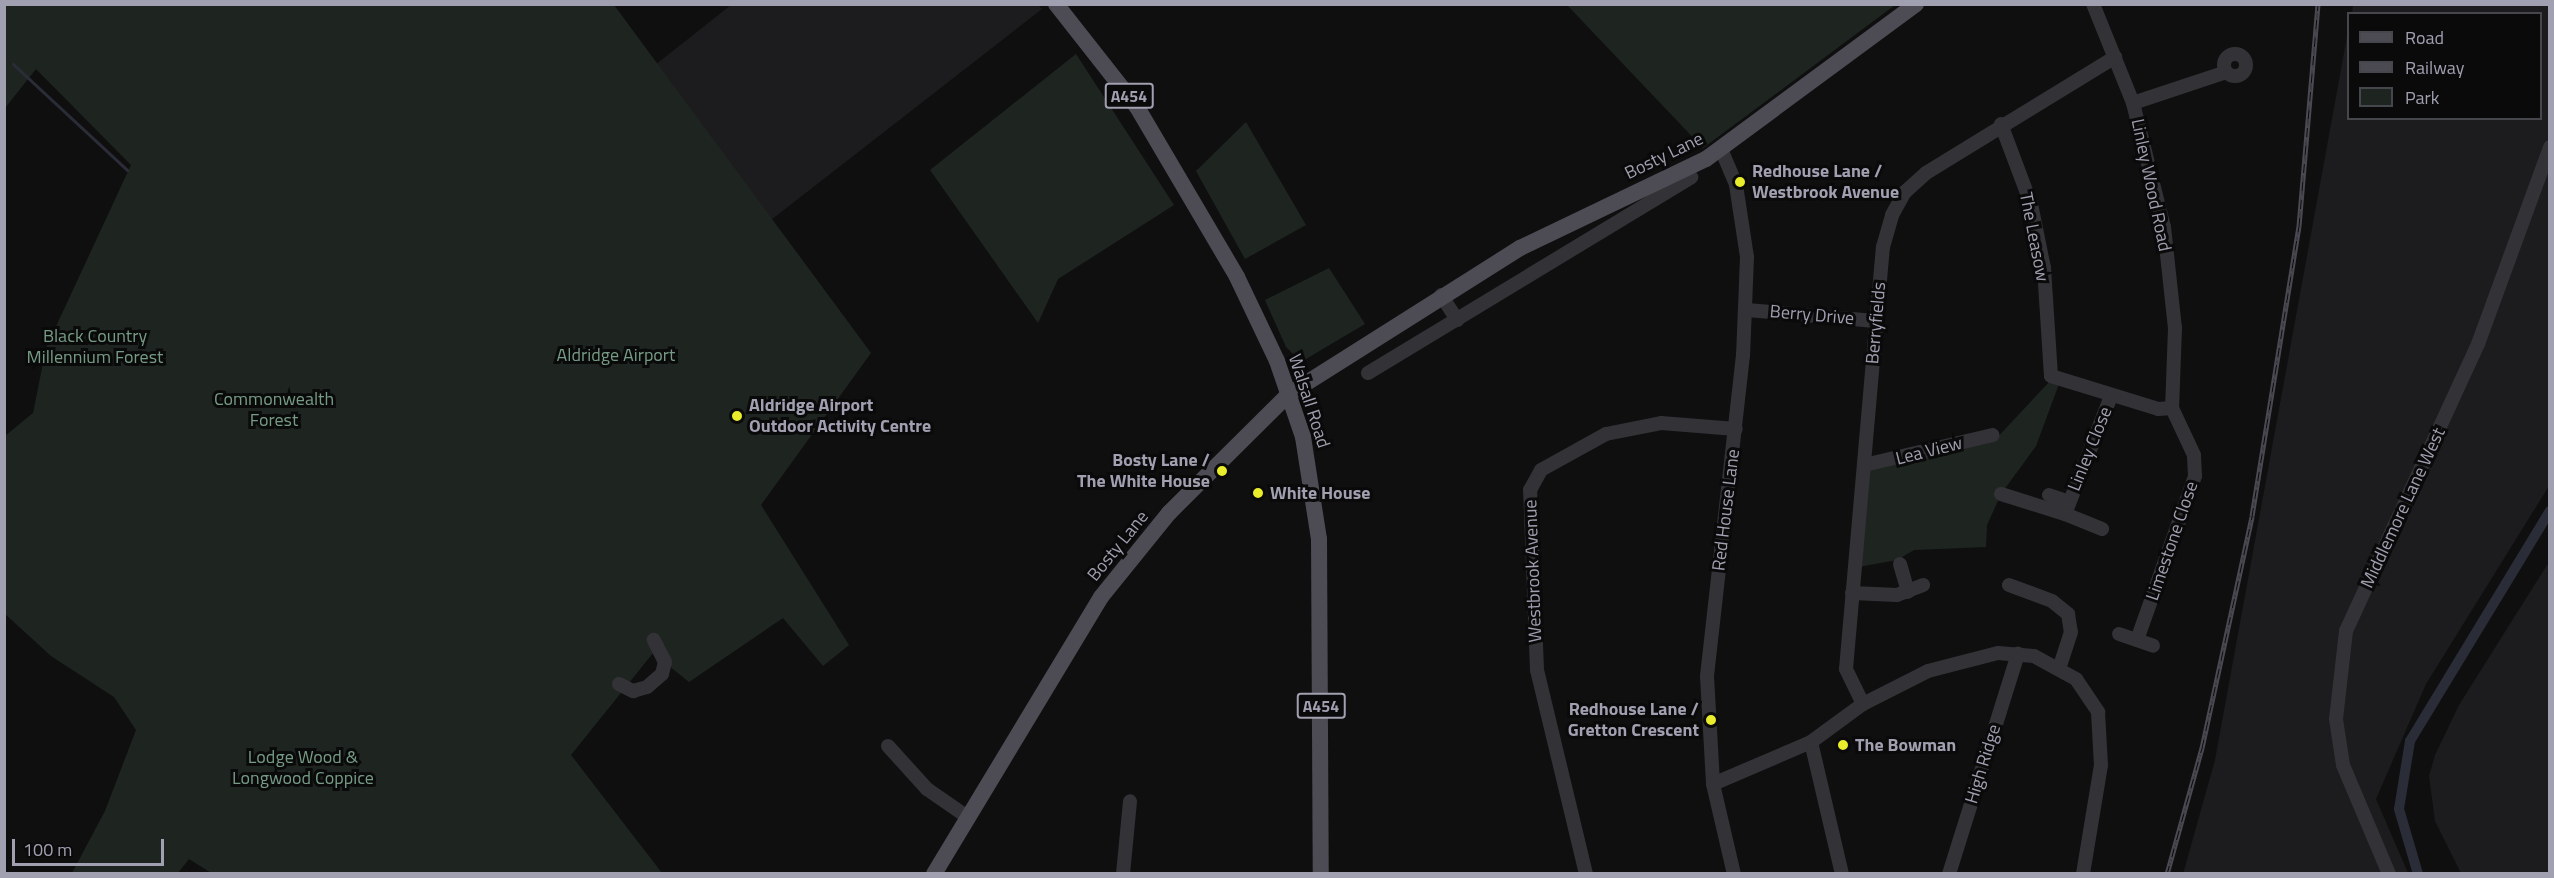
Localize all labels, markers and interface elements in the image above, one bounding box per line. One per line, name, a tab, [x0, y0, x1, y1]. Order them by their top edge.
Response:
legend	[2347, 12, 2542, 120]
text: Road	[2405, 24, 2444, 51]
text: Railway	[2405, 54, 2464, 81]
road number: A454	[1104, 83, 1154, 109]
text: Park	[2405, 84, 2439, 111]
street label: Linley Wood Road	[2126, 117, 2176, 253]
street label: Bosty Lane	[1621, 128, 1707, 184]
place label: Redhouse Lane / Westbrook Avenue	[1752, 161, 1899, 204]
marker: Redhouse Lane / Westbrook Avenue	[1733, 175, 1747, 189]
street label: The Leasow	[2015, 191, 2053, 283]
street label: Berryfields	[1862, 281, 1890, 365]
street label: Berry Drive	[1769, 301, 1855, 329]
park label: Black Country Millennium Forest	[27, 326, 163, 368]
park label: Aldridge Airport	[557, 344, 675, 366]
street label: Walsall Road	[1284, 351, 1334, 451]
park label: Commonwealth Forest	[214, 389, 334, 432]
place label: Aldridge Airport Outdoor Activity Centre	[749, 395, 931, 438]
street label: Linley Close	[2063, 404, 2117, 494]
marker: Aldridge Airport Outdoor Activity Centre	[730, 409, 744, 423]
street label: Middlemore Lane West	[2356, 424, 2450, 592]
street label: Lea View	[1894, 432, 1964, 470]
street label: Red House Lane	[1708, 448, 1744, 572]
place label: Bosty Lane / The White House	[1077, 450, 1210, 492]
marker: Bosty Lane / The White House	[1215, 464, 1229, 478]
street label: Limestone Close	[2142, 479, 2202, 603]
place label: White House	[1270, 482, 1370, 504]
marker: White House	[1251, 486, 1265, 500]
street label: Westbrook Avenue	[1520, 499, 1546, 643]
street label: Bosty Lane	[1083, 506, 1153, 586]
road number: A454	[1296, 693, 1346, 719]
place label: Redhouse Lane / Gretton Crescent	[1568, 699, 1699, 742]
marker: Redhouse Lane / Gretton Crescent	[1704, 713, 1718, 727]
street label: High Ridge	[1961, 722, 2005, 806]
place label: The Bowman	[1855, 734, 1956, 756]
marker: The Bowman	[1836, 738, 1850, 752]
park label: Lodge Wood & Longwood Coppice	[232, 747, 374, 789]
scale bar	[15, 827, 166, 865]
text: 100 m	[23, 836, 72, 863]

